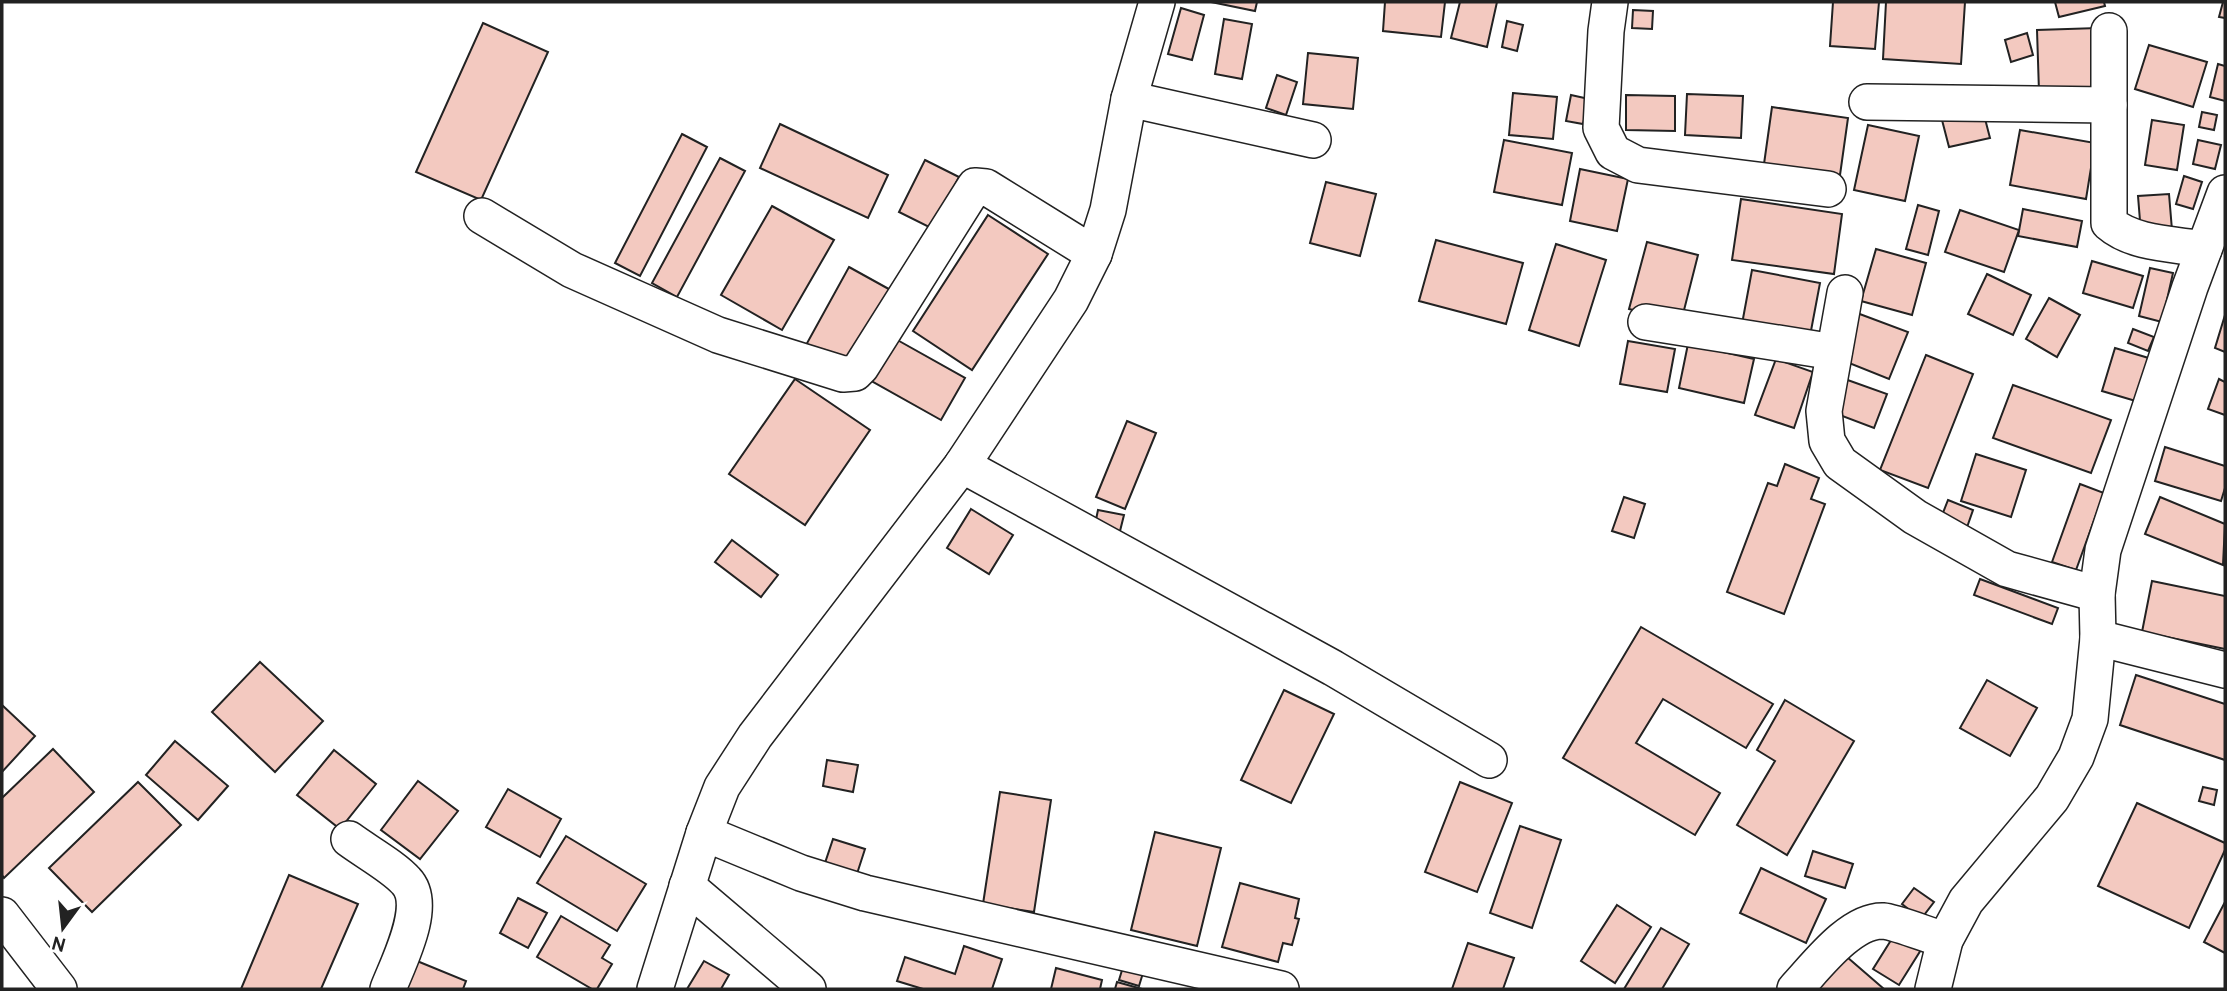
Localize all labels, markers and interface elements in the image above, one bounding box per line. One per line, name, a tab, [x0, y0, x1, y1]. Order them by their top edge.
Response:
north arrow	[28, 893, 98, 963]
text: N	[49, 929, 69, 956]

